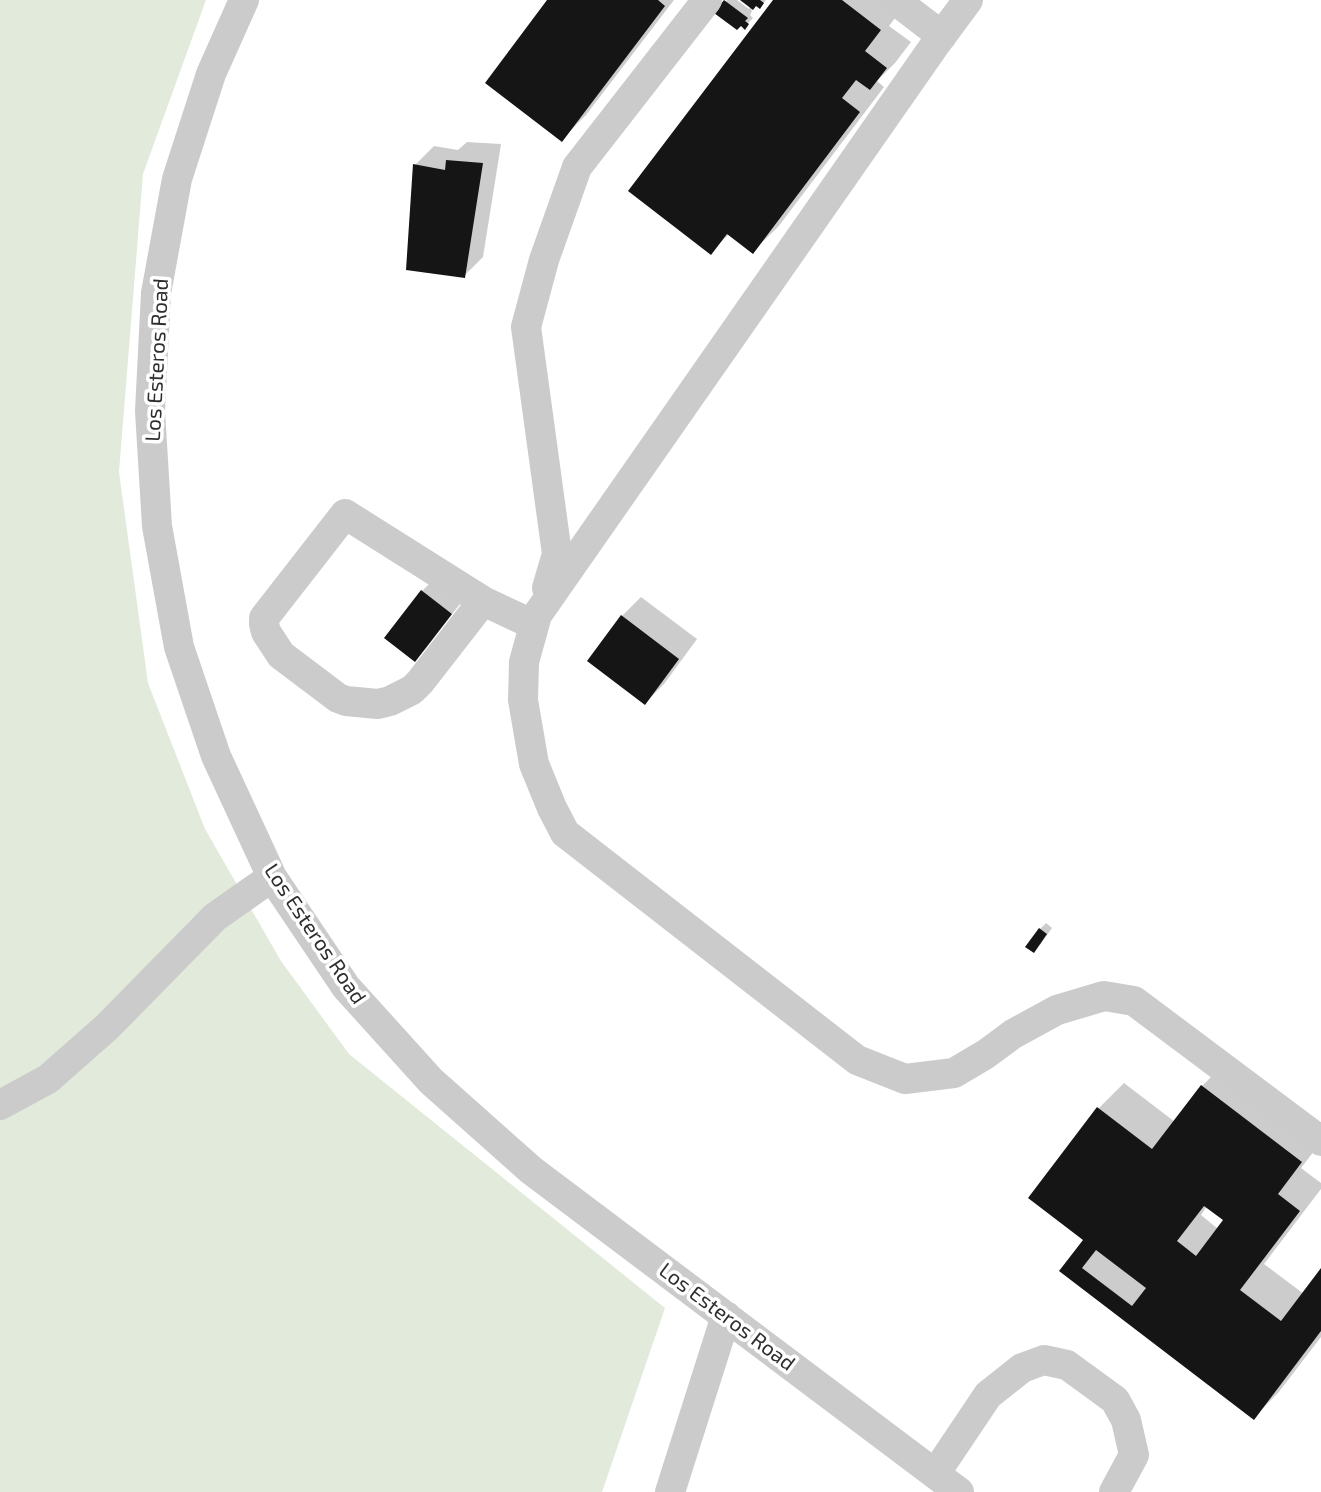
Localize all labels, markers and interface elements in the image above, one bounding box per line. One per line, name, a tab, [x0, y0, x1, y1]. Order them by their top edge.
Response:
street label: Los Esteros Road	[140, 278, 174, 442]
street label: Los Esteros Road	[259, 859, 371, 1009]
street label: Los Esteros Road	[654, 1258, 800, 1376]

